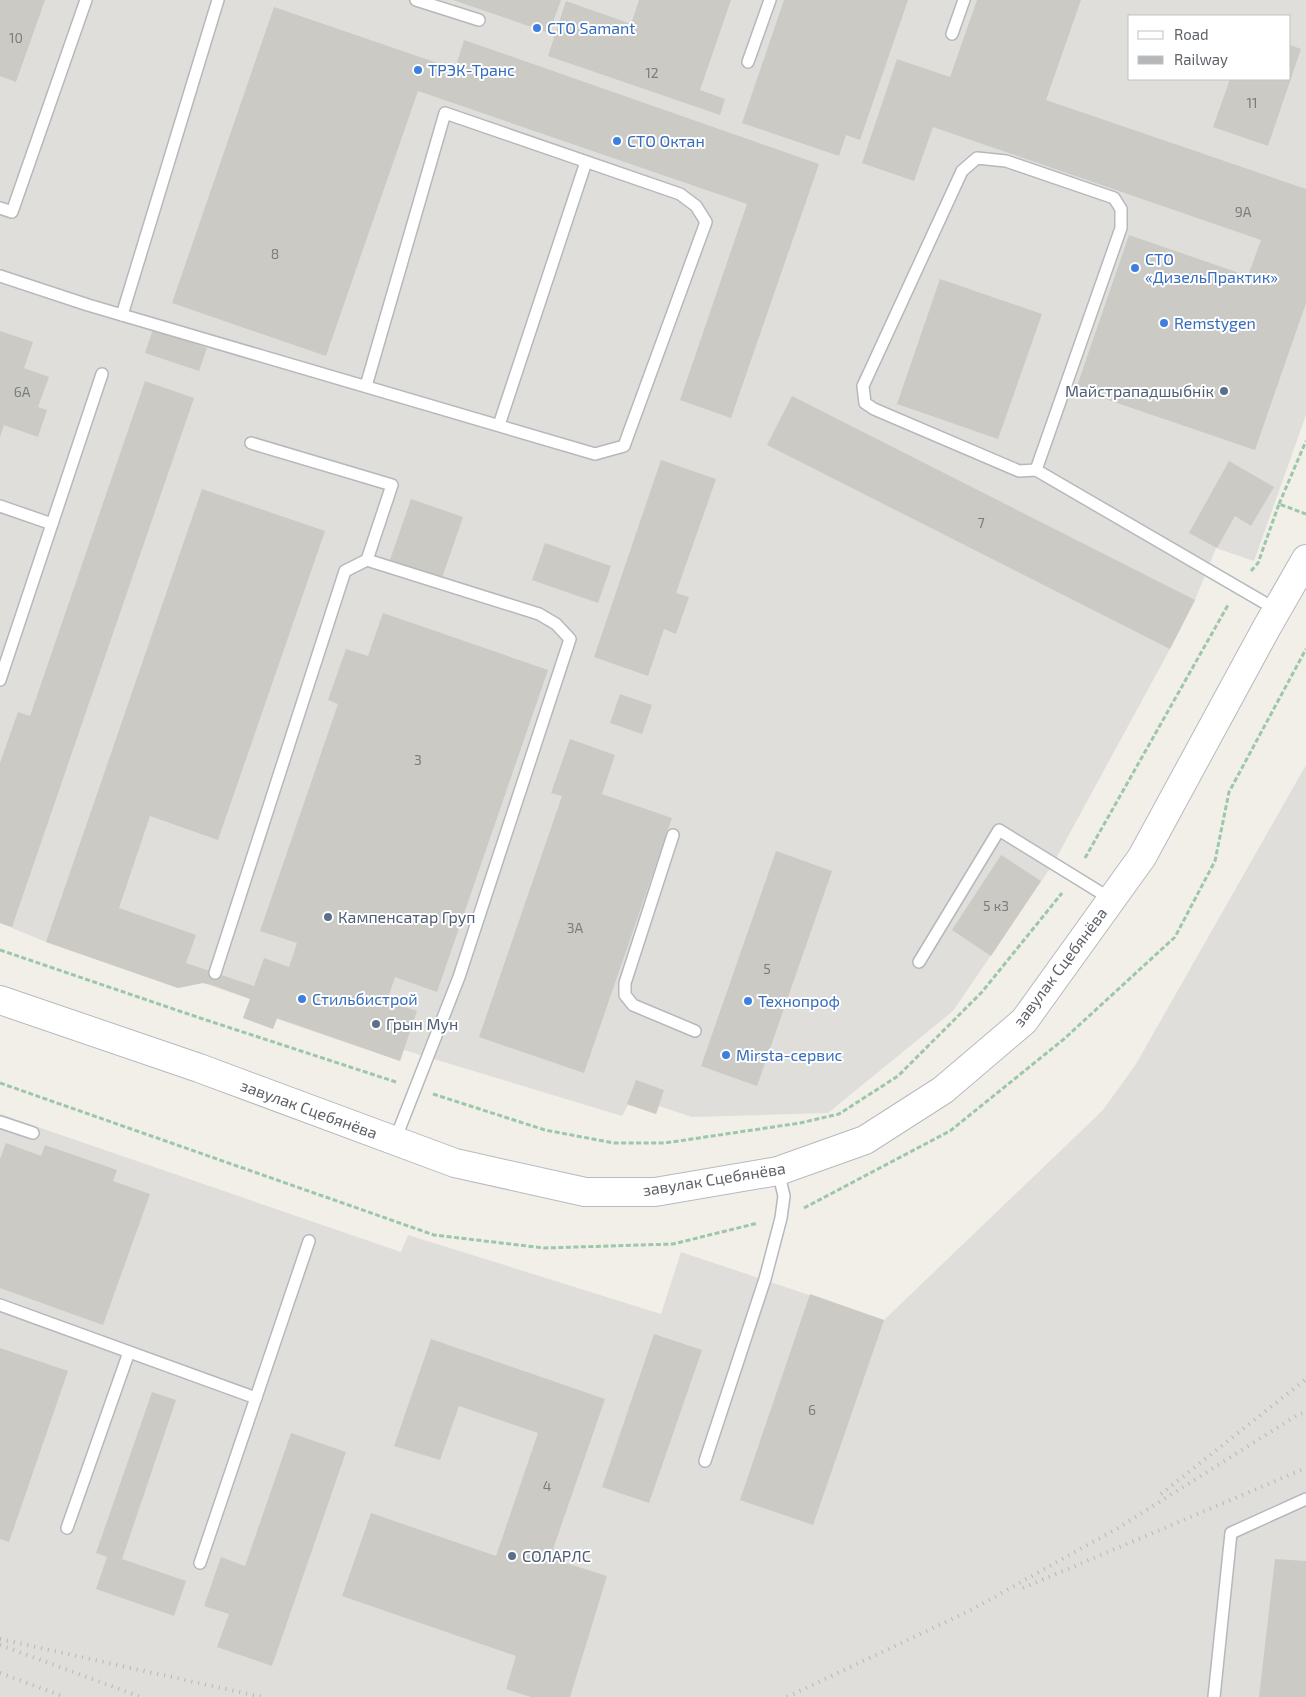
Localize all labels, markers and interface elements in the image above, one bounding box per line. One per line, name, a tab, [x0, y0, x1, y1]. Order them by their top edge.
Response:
legend	[1128, 15, 1291, 80]
place label: СТО Samant	[547, 18, 635, 37]
marker: СТО Samant	[531, 22, 543, 34]
text: Road	[1174, 25, 1209, 43]
house number: 10	[9, 29, 23, 46]
text: Railway	[1174, 50, 1228, 68]
place label: ТРЭК-Транс	[428, 60, 515, 79]
marker: ТРЭК-Транс	[412, 64, 424, 76]
house number: 12	[645, 64, 659, 81]
house number: 11	[1246, 94, 1258, 111]
place label: СТО Октан	[627, 131, 705, 150]
marker: СТО Октан	[611, 135, 623, 147]
house number: 9А	[1235, 203, 1252, 220]
house number: 8	[271, 245, 279, 262]
place label: СТО «ДизельПрактик»	[1145, 249, 1278, 286]
marker: СТО «ДизельПрактик»	[1129, 262, 1141, 274]
place label: Remstygen	[1174, 313, 1256, 332]
marker: Remstygen	[1158, 317, 1170, 329]
place label: Майстрападшыбнік	[1065, 381, 1214, 400]
house number: 6А	[14, 383, 31, 400]
marker: Майстрападшыбнік	[1218, 385, 1230, 397]
house number: 7	[977, 514, 985, 531]
house number: 3	[414, 751, 422, 768]
house number: 5 к3	[983, 897, 1009, 914]
street label: завулак Сцебянёва	[1009, 903, 1111, 1031]
place label: Кампенсатар Груп	[338, 907, 475, 927]
marker: Кампенсатар Груп	[322, 911, 334, 923]
house number: 3А	[567, 919, 584, 936]
house number: 5	[763, 960, 771, 977]
place label: Стильбистрой	[312, 989, 418, 1008]
place label: Технопроф	[758, 991, 840, 1010]
marker: Стильбистрой	[296, 993, 308, 1005]
marker: Технопроф	[742, 995, 754, 1007]
place label: Грын Мун	[386, 1014, 458, 1034]
marker: Грын Мун	[370, 1018, 382, 1030]
place label: Mirsta-сервис	[736, 1045, 843, 1064]
marker: Mirsta-сервис	[720, 1049, 732, 1061]
street label: завулак Сцебянёва	[238, 1075, 380, 1143]
street label: завулак Сцебянёва	[641, 1158, 787, 1200]
house number: 6	[808, 1401, 816, 1418]
house number: 4	[543, 1477, 551, 1494]
place label: СОЛАРЛС	[522, 1546, 591, 1565]
marker: СОЛАРЛС	[506, 1550, 518, 1562]

